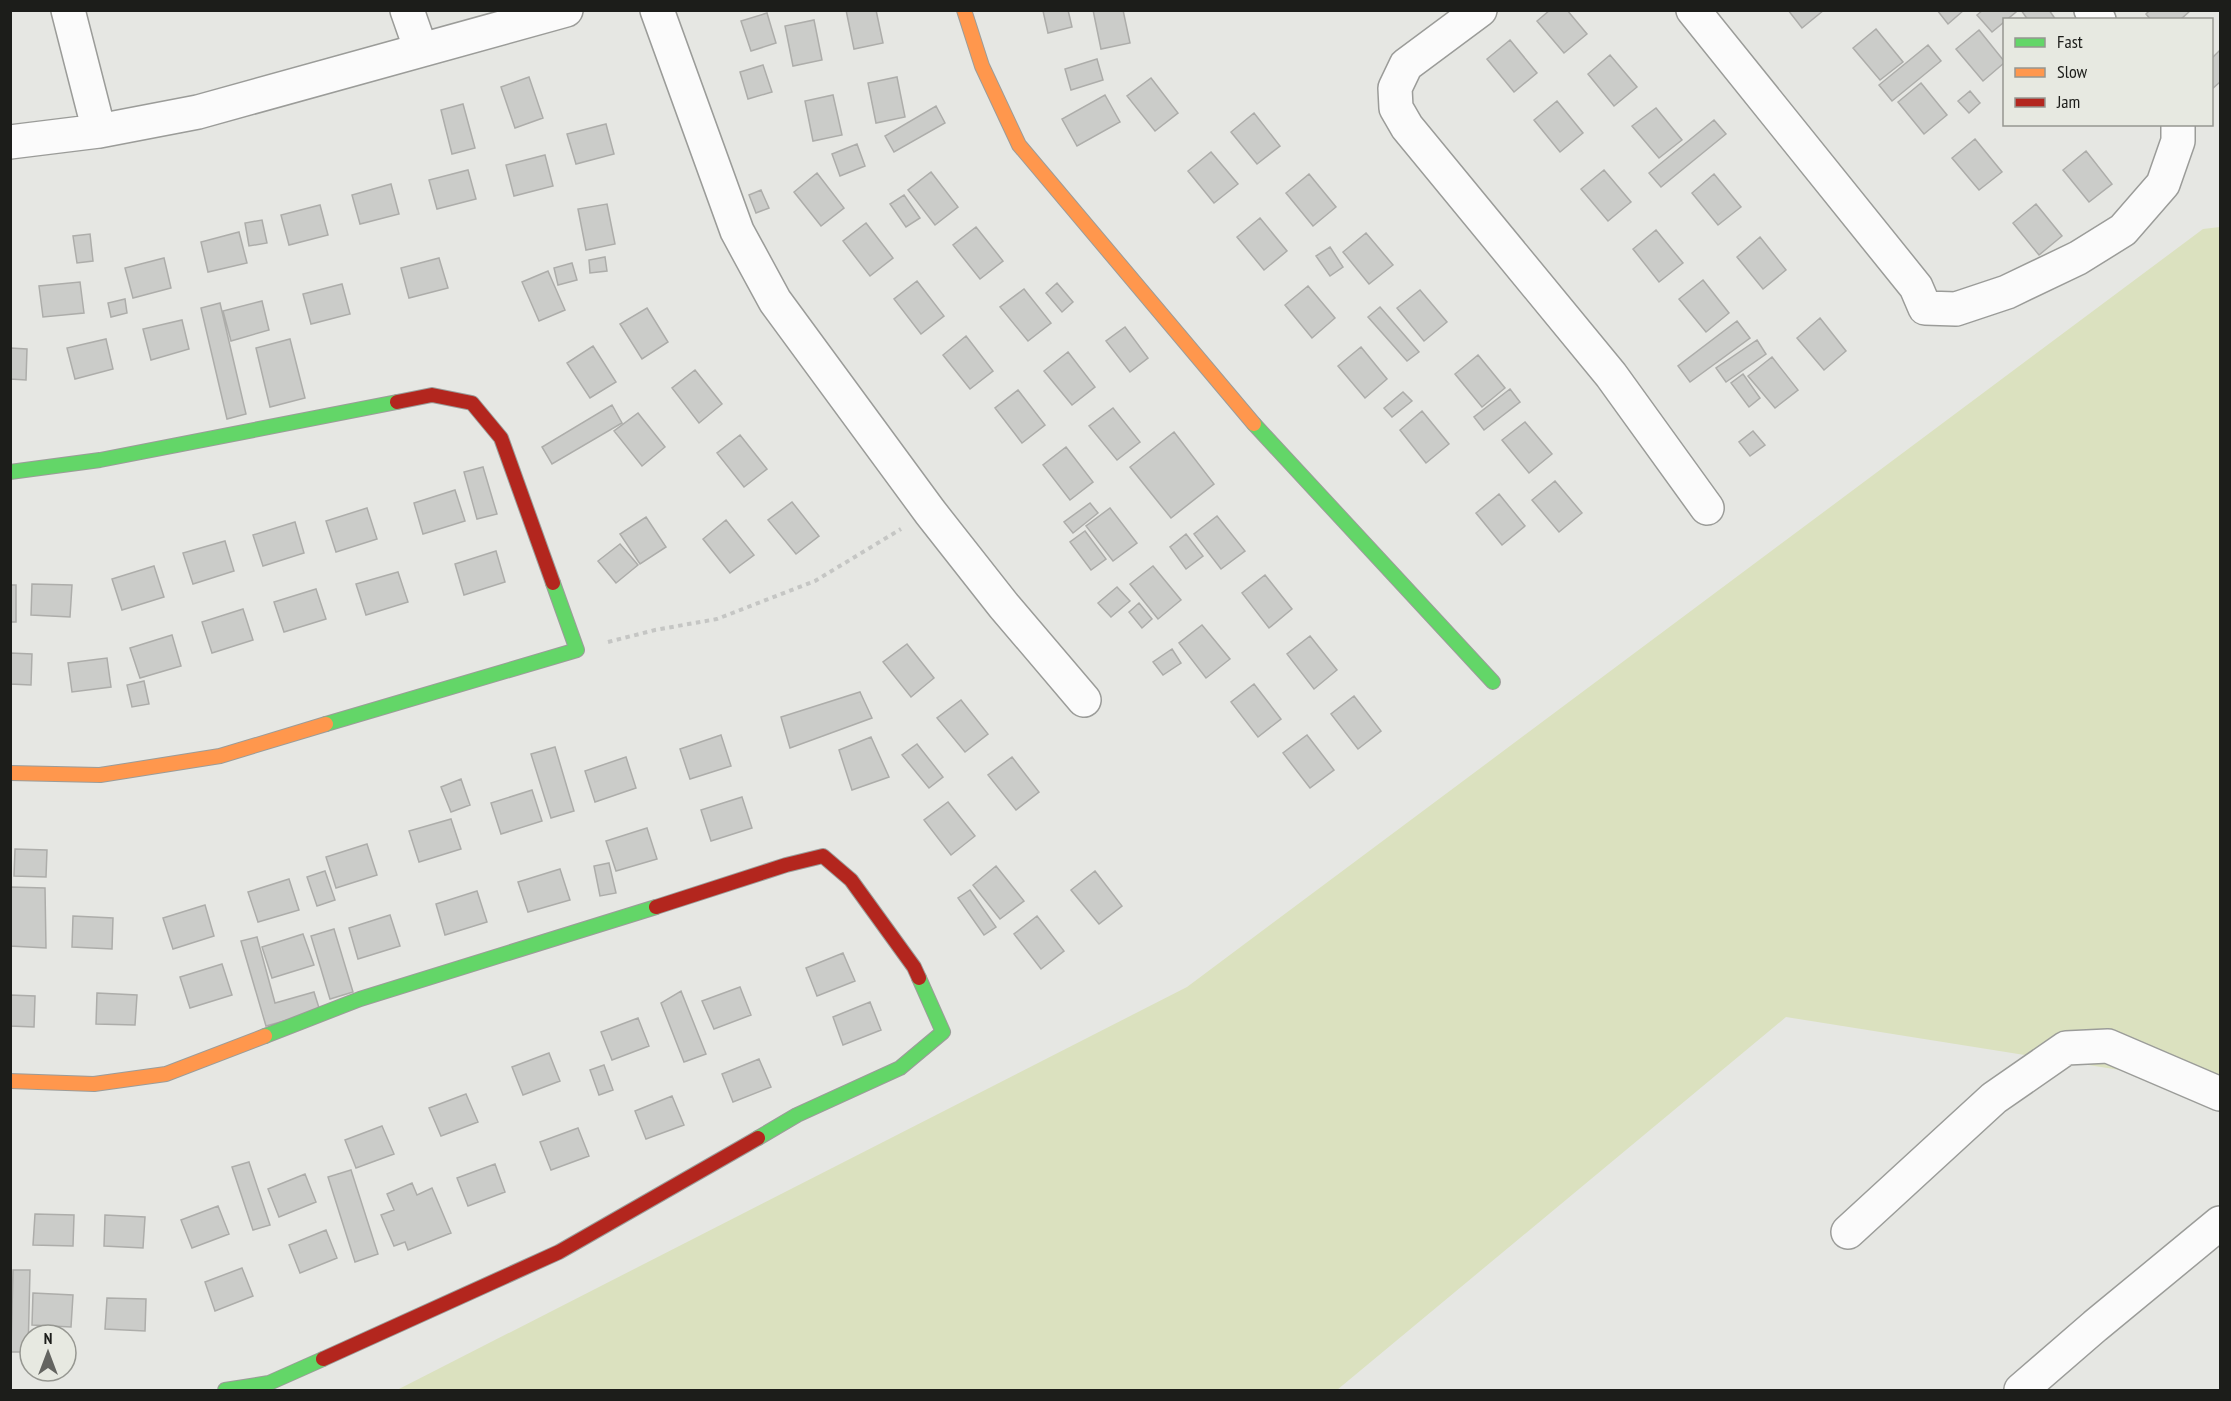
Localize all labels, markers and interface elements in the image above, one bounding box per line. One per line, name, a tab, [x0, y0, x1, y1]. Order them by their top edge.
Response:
legend	[2003, 18, 2213, 126]
text: Fast	[2057, 30, 2083, 53]
text: Slow	[2057, 60, 2088, 83]
text: Jam	[2056, 90, 2080, 113]
north arrow	[18, 1323, 78, 1383]
text: N	[44, 1328, 52, 1348]

